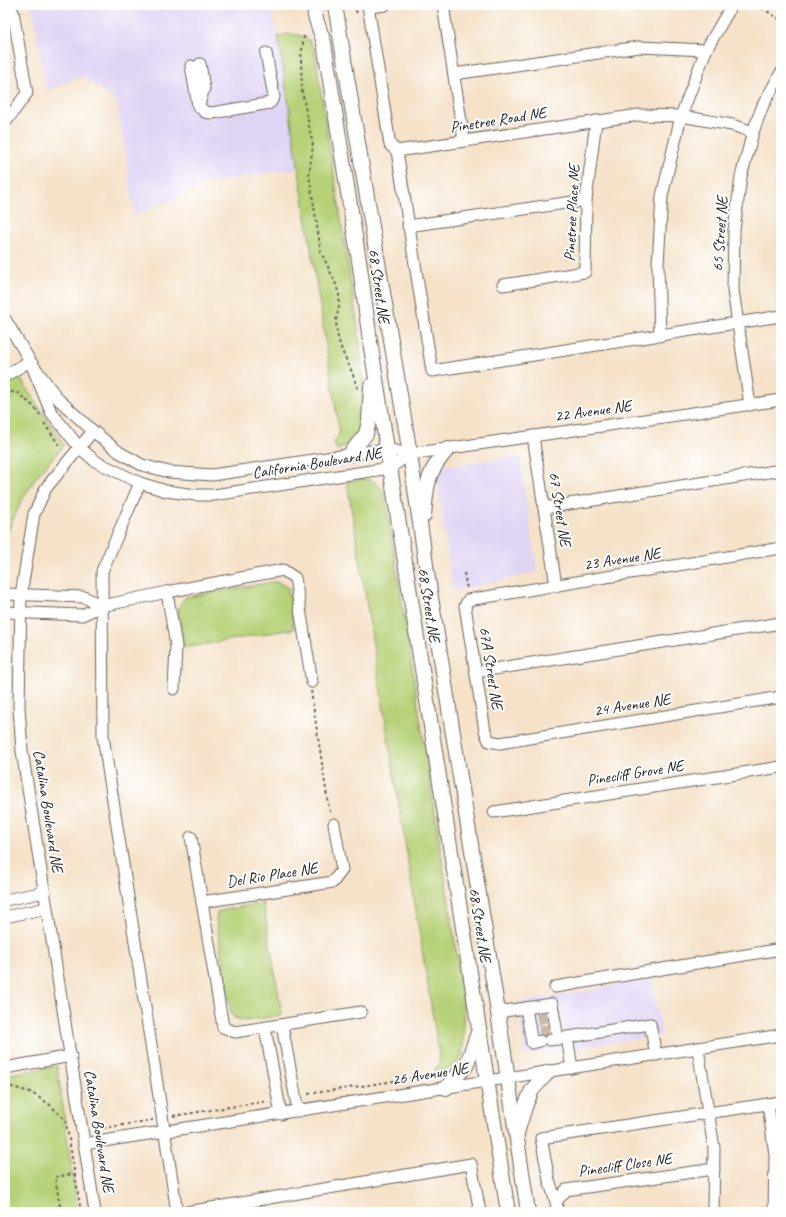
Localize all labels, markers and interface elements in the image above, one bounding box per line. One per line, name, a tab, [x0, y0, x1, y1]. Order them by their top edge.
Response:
street label: Pinetree Road NE	[449, 102, 550, 137]
street label: Pinetree Place NE	[559, 161, 585, 262]
street label: 65 Street NE	[707, 193, 733, 272]
street label: 68 Street NE	[364, 247, 394, 327]
street label: 22 Avenue NE	[553, 395, 635, 426]
street label: California Boulevard NE	[251, 443, 386, 483]
street label: 67 Street NE	[544, 470, 576, 550]
street label: 23 Avenue NE	[582, 543, 664, 575]
street label: 68 Street NE	[413, 566, 445, 646]
street label: 67A Street NE	[475, 625, 508, 713]
street label: 24 Avenue NE	[592, 689, 674, 721]
street label: Catalina Boulevard NE	[28, 748, 68, 876]
street label: Pinecliff Grove NE	[585, 755, 687, 790]
street label: Del Rio Place NE	[225, 858, 321, 892]
street label: 68 Street NE	[464, 886, 496, 966]
street label: 26 Avenue NE	[390, 1058, 472, 1090]
street label: Catalina Boulevard NE	[79, 1068, 119, 1196]
street label: Pinecliff Close NE	[577, 1148, 676, 1181]

